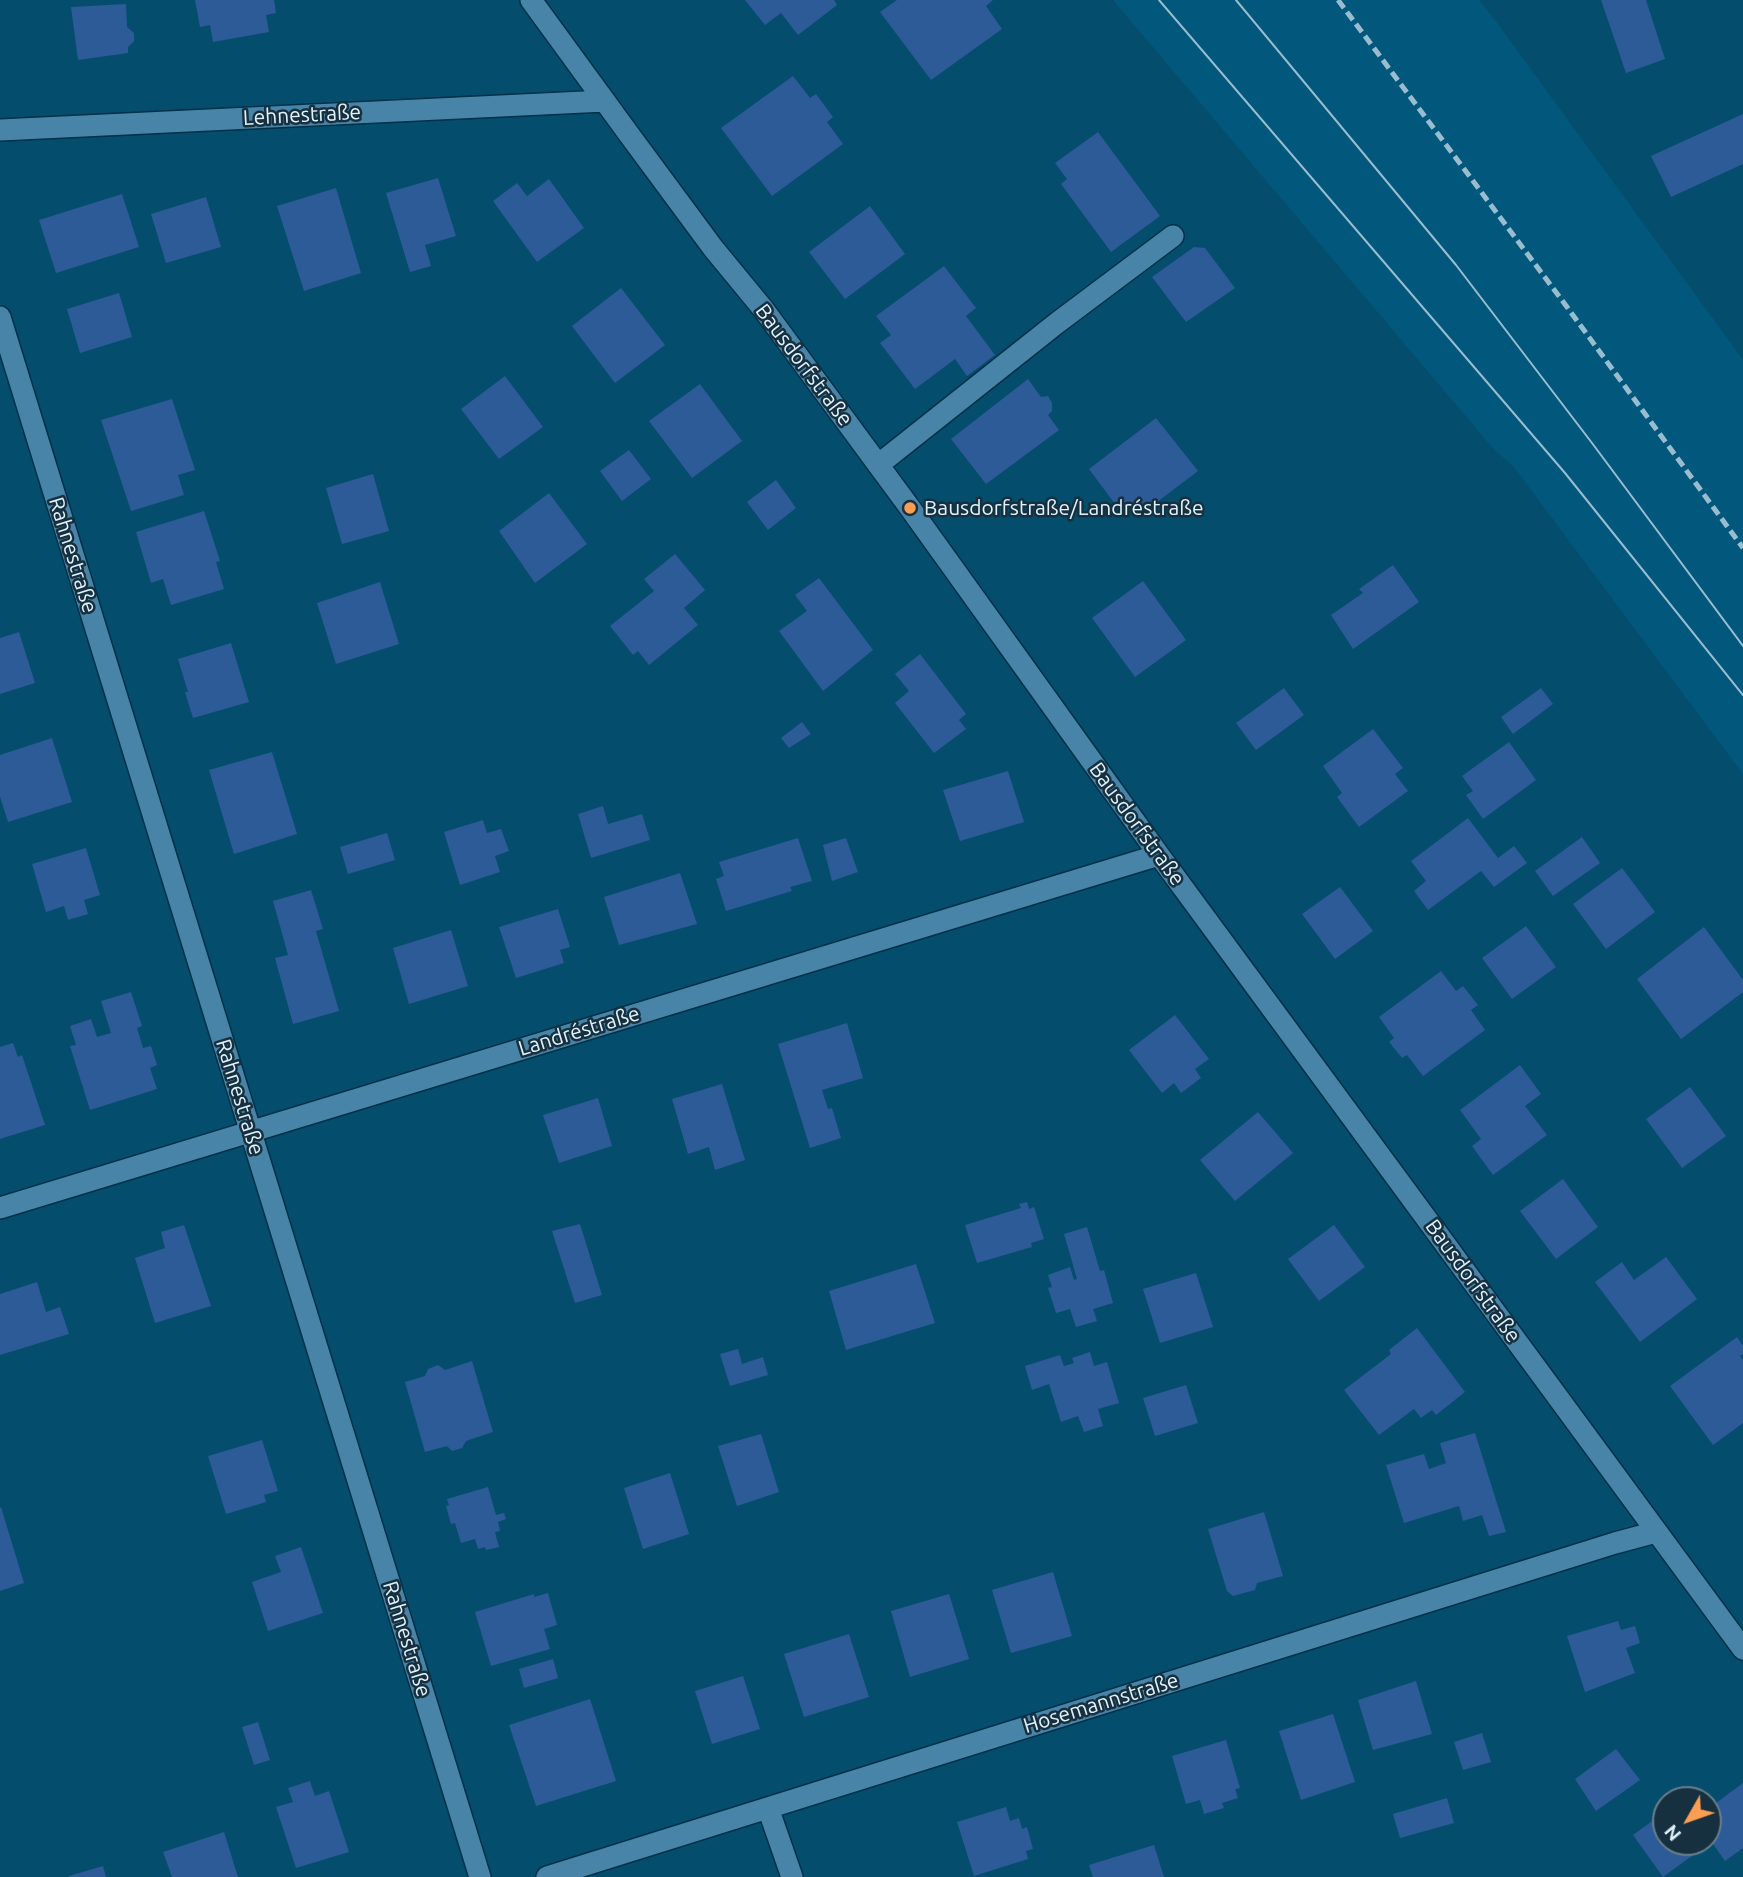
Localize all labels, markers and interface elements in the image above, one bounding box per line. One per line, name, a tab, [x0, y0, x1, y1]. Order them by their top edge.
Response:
street label: Lehnestraße	[242, 99, 362, 131]
street label: Bausdorfstraße	[750, 299, 858, 431]
street label: Rahnestraße	[43, 494, 103, 616]
place label: Bausdorfstraße/Landréstraße	[924, 495, 1204, 521]
marker: Bausdorfstraße/Landréstraße	[902, 500, 918, 516]
street label: Bausdorfstraße	[1084, 757, 1190, 891]
street label: Landréstraße	[515, 1001, 643, 1061]
street label: Rahnestraße	[210, 1036, 270, 1158]
street label: Bausdorfstraße	[1420, 1214, 1526, 1348]
street label: Rahnestraße	[377, 1578, 437, 1700]
street label: Hosemannstraße	[1020, 1667, 1182, 1739]
north arrow	[1652, 1786, 1722, 1856]
text: N	[1659, 1821, 1685, 1846]

